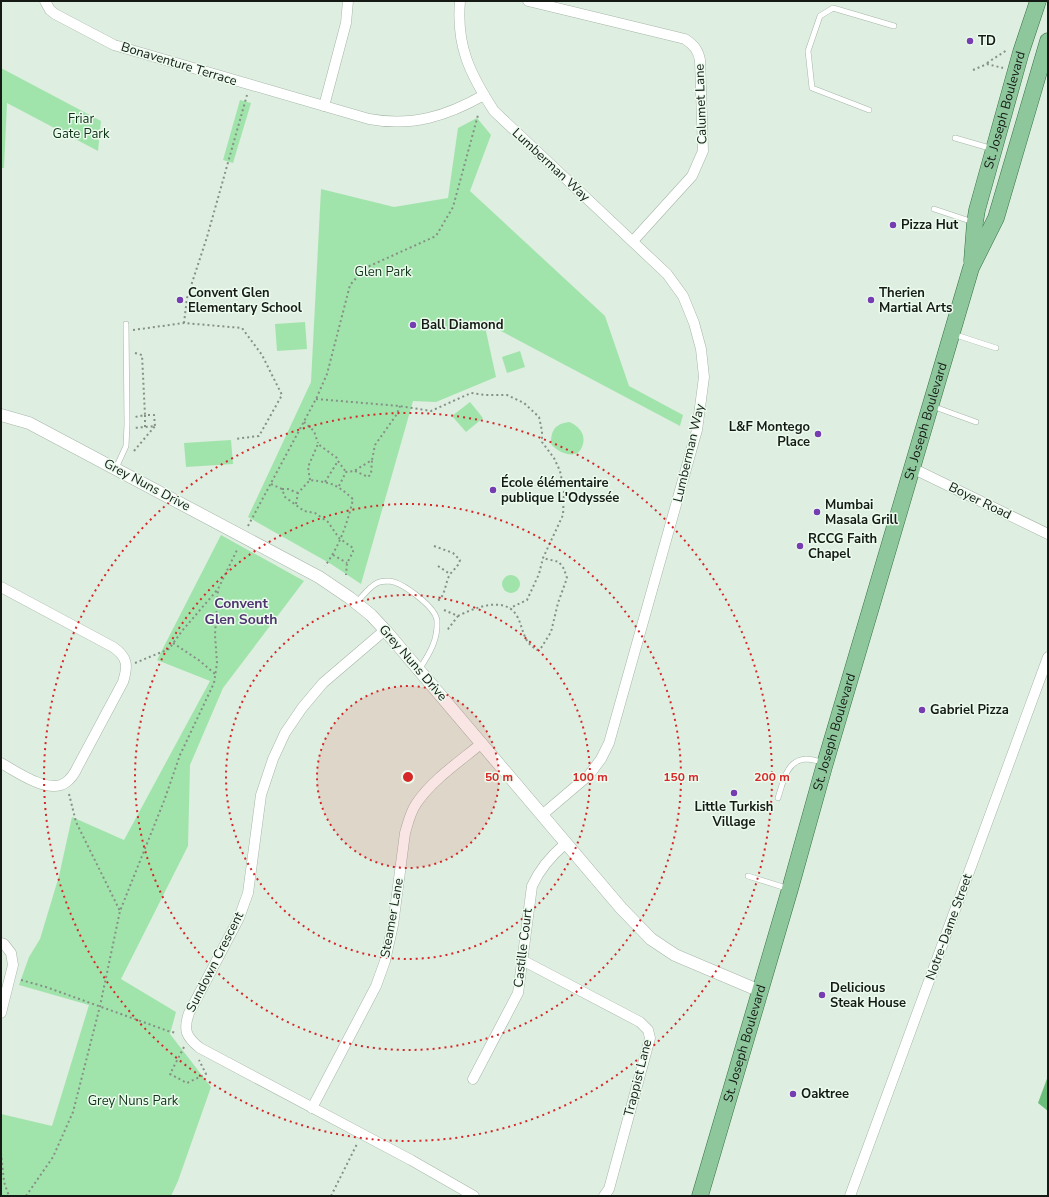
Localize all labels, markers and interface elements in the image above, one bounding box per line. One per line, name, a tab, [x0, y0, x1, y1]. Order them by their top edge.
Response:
place label: TD	[978, 32, 996, 50]
marker: TD	[965, 36, 975, 46]
street label: Bonaventure Terrace	[119, 38, 239, 90]
street label: St. Joseph Boulevard	[980, 49, 1030, 171]
street label: Calumet Lane	[691, 63, 711, 145]
park label: Friar Gate Park	[52, 110, 110, 143]
street label: Lumberman Way	[508, 124, 594, 206]
place label: Pizza Hut	[901, 216, 959, 234]
marker: Pizza Hut	[888, 220, 898, 230]
park label: Glen Park	[355, 263, 412, 281]
place label: Convent Glen Elementary School	[188, 284, 303, 317]
place label: Therien Martial Arts	[879, 284, 952, 317]
marker: Convent Glen Elementary School	[175, 295, 185, 305]
marker: Therien Martial Arts	[866, 295, 876, 305]
place label: Ball Diamond	[421, 316, 504, 334]
marker: Ball Diamond	[408, 320, 418, 330]
street label: St. Joseph Boulevard	[900, 360, 952, 482]
street label: Lumberman Way	[669, 402, 709, 504]
place label: L&F Montego Place	[729, 418, 810, 451]
marker: L&F Montego Place	[813, 429, 823, 439]
street label: Grey Nuns Drive	[101, 455, 193, 515]
place label: École élémentaire publique L'Odyssée	[501, 474, 619, 507]
street label: Boyer Road	[946, 478, 1014, 524]
marker: École élémentaire publique L'Odyssée	[488, 485, 498, 495]
place label: Mumbai Masala Grill	[825, 496, 899, 529]
marker: Mumbai Masala Grill	[812, 507, 822, 517]
place label: RCCG Faith Chapel	[808, 530, 877, 563]
marker: RCCG Faith Chapel	[795, 541, 805, 551]
district label: Convent Glen South	[205, 594, 277, 629]
street label: Grey Nuns Drive	[375, 621, 451, 705]
street label: St. Joseph Boulevard	[809, 671, 860, 793]
place label: Gabriel Pizza	[930, 701, 1009, 719]
marker: Gabriel Pizza	[917, 705, 927, 715]
text: 50 m	[485, 769, 513, 785]
text: 100 m	[572, 769, 608, 785]
text: 150 m	[663, 769, 699, 785]
text: 200 m	[754, 769, 790, 785]
centre of rings	[401, 770, 415, 784]
marker: Little Turkish Village	[729, 788, 739, 798]
place label: Little Turkish Village	[695, 798, 773, 831]
street label: Notre-Dame Street	[921, 871, 977, 983]
street label: Steamer Lane	[376, 877, 408, 959]
street label: Castille Court	[509, 907, 537, 989]
street label: Sundown Crescent	[182, 908, 248, 1015]
place label: Delicious Steak House	[830, 979, 906, 1012]
street label: St. Joseph Boulevard	[719, 983, 770, 1104]
marker: Delicious Steak House	[817, 990, 827, 1000]
street label: Trappist Lane	[620, 1038, 656, 1118]
place label: Oaktree	[801, 1085, 849, 1103]
marker: Oaktree	[788, 1089, 798, 1099]
park label: Grey Nuns Park	[88, 1092, 179, 1110]

